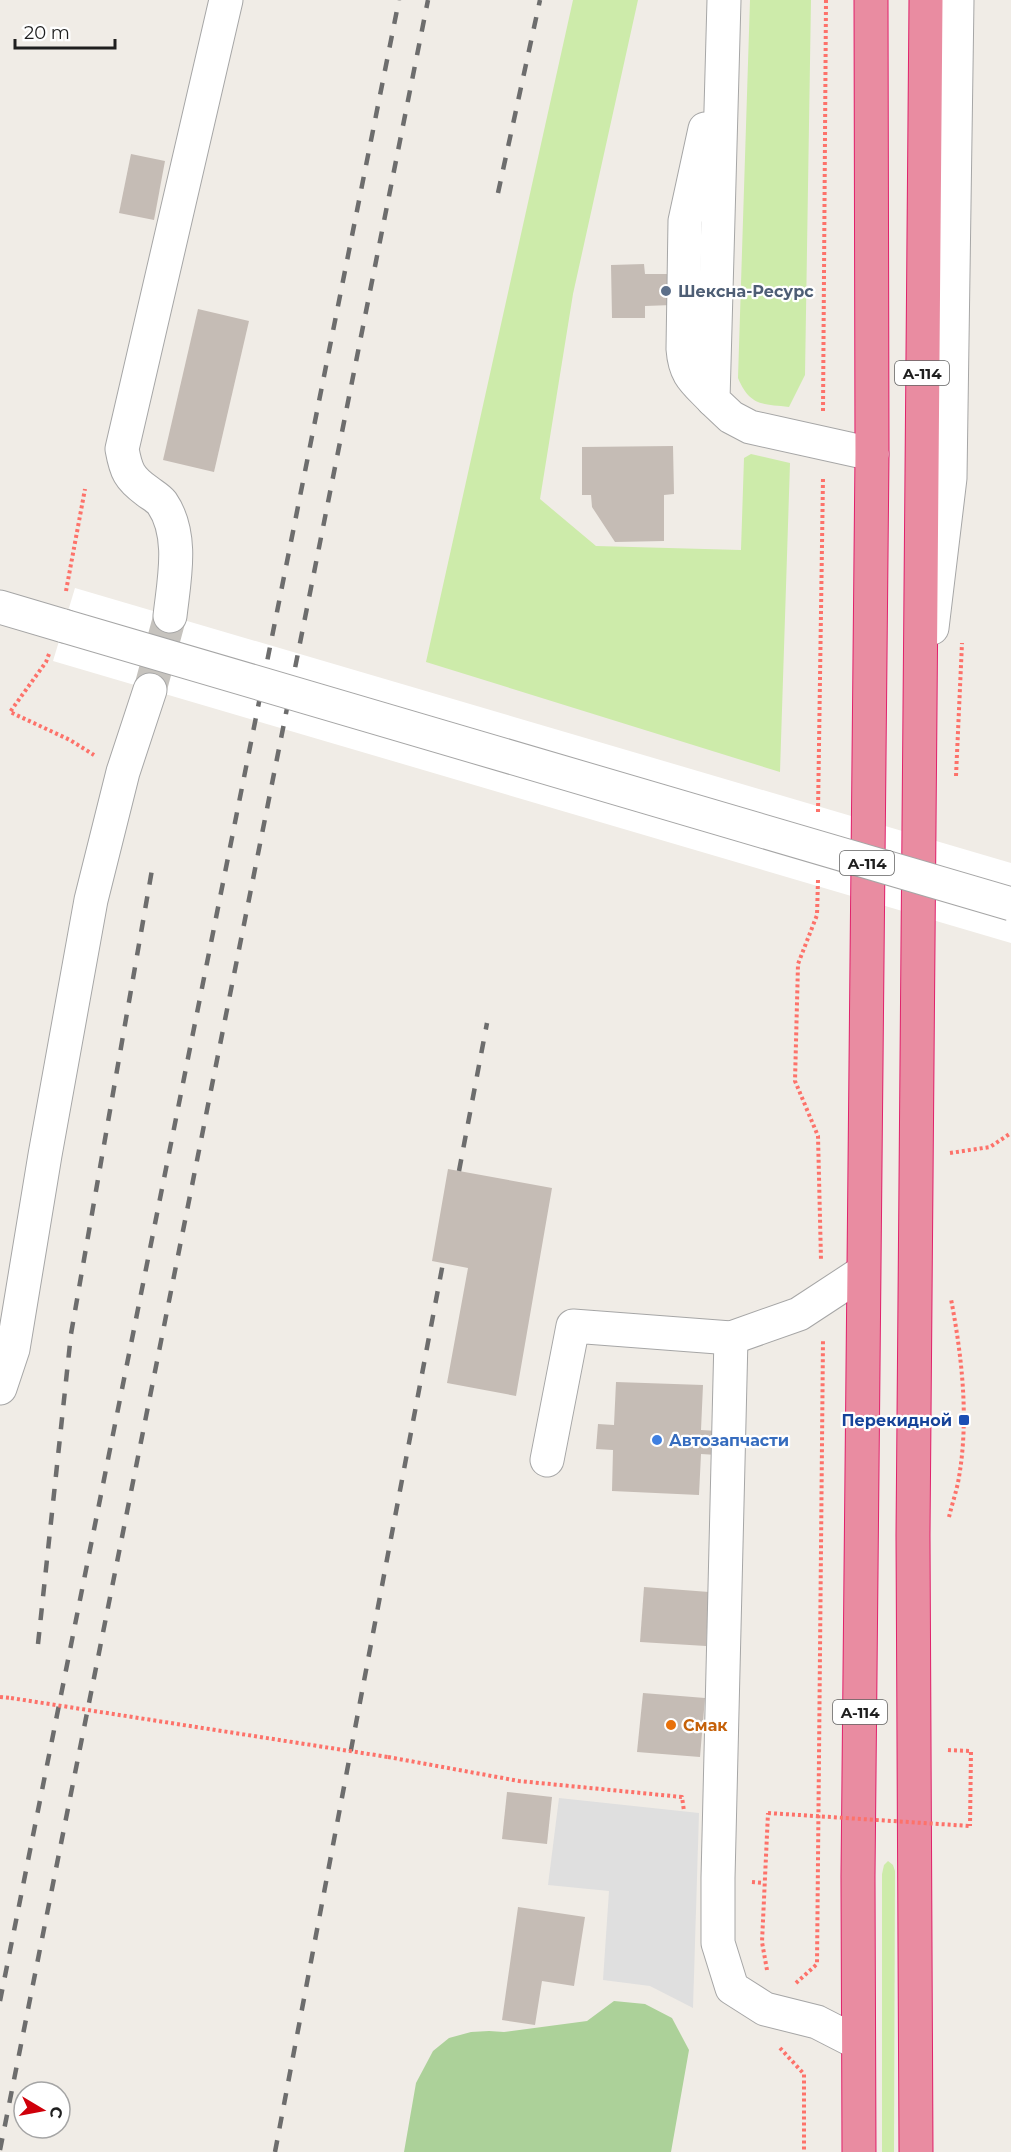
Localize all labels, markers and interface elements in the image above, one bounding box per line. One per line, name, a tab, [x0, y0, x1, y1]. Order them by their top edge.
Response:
scale bar	[15, 12, 116, 50]
text: 20 m	[24, 22, 70, 44]
place label: Шексна-Ресурс	[678, 282, 814, 301]
marker: Шексна-Ресурс	[659, 284, 673, 298]
road number: А-114	[895, 361, 949, 385]
road number: А-114	[840, 851, 894, 875]
place label: Перекидной	[842, 1411, 952, 1430]
marker: Перекидной	[957, 1413, 971, 1427]
place label: Автозапчасти	[669, 1431, 789, 1450]
marker: Автозапчасти	[650, 1433, 664, 1447]
road number: А-114	[833, 1700, 887, 1724]
place label: Смак	[683, 1716, 728, 1735]
marker: Смак	[664, 1718, 678, 1732]
north arrow	[12, 2080, 72, 2140]
text: С	[46, 2105, 67, 2120]

